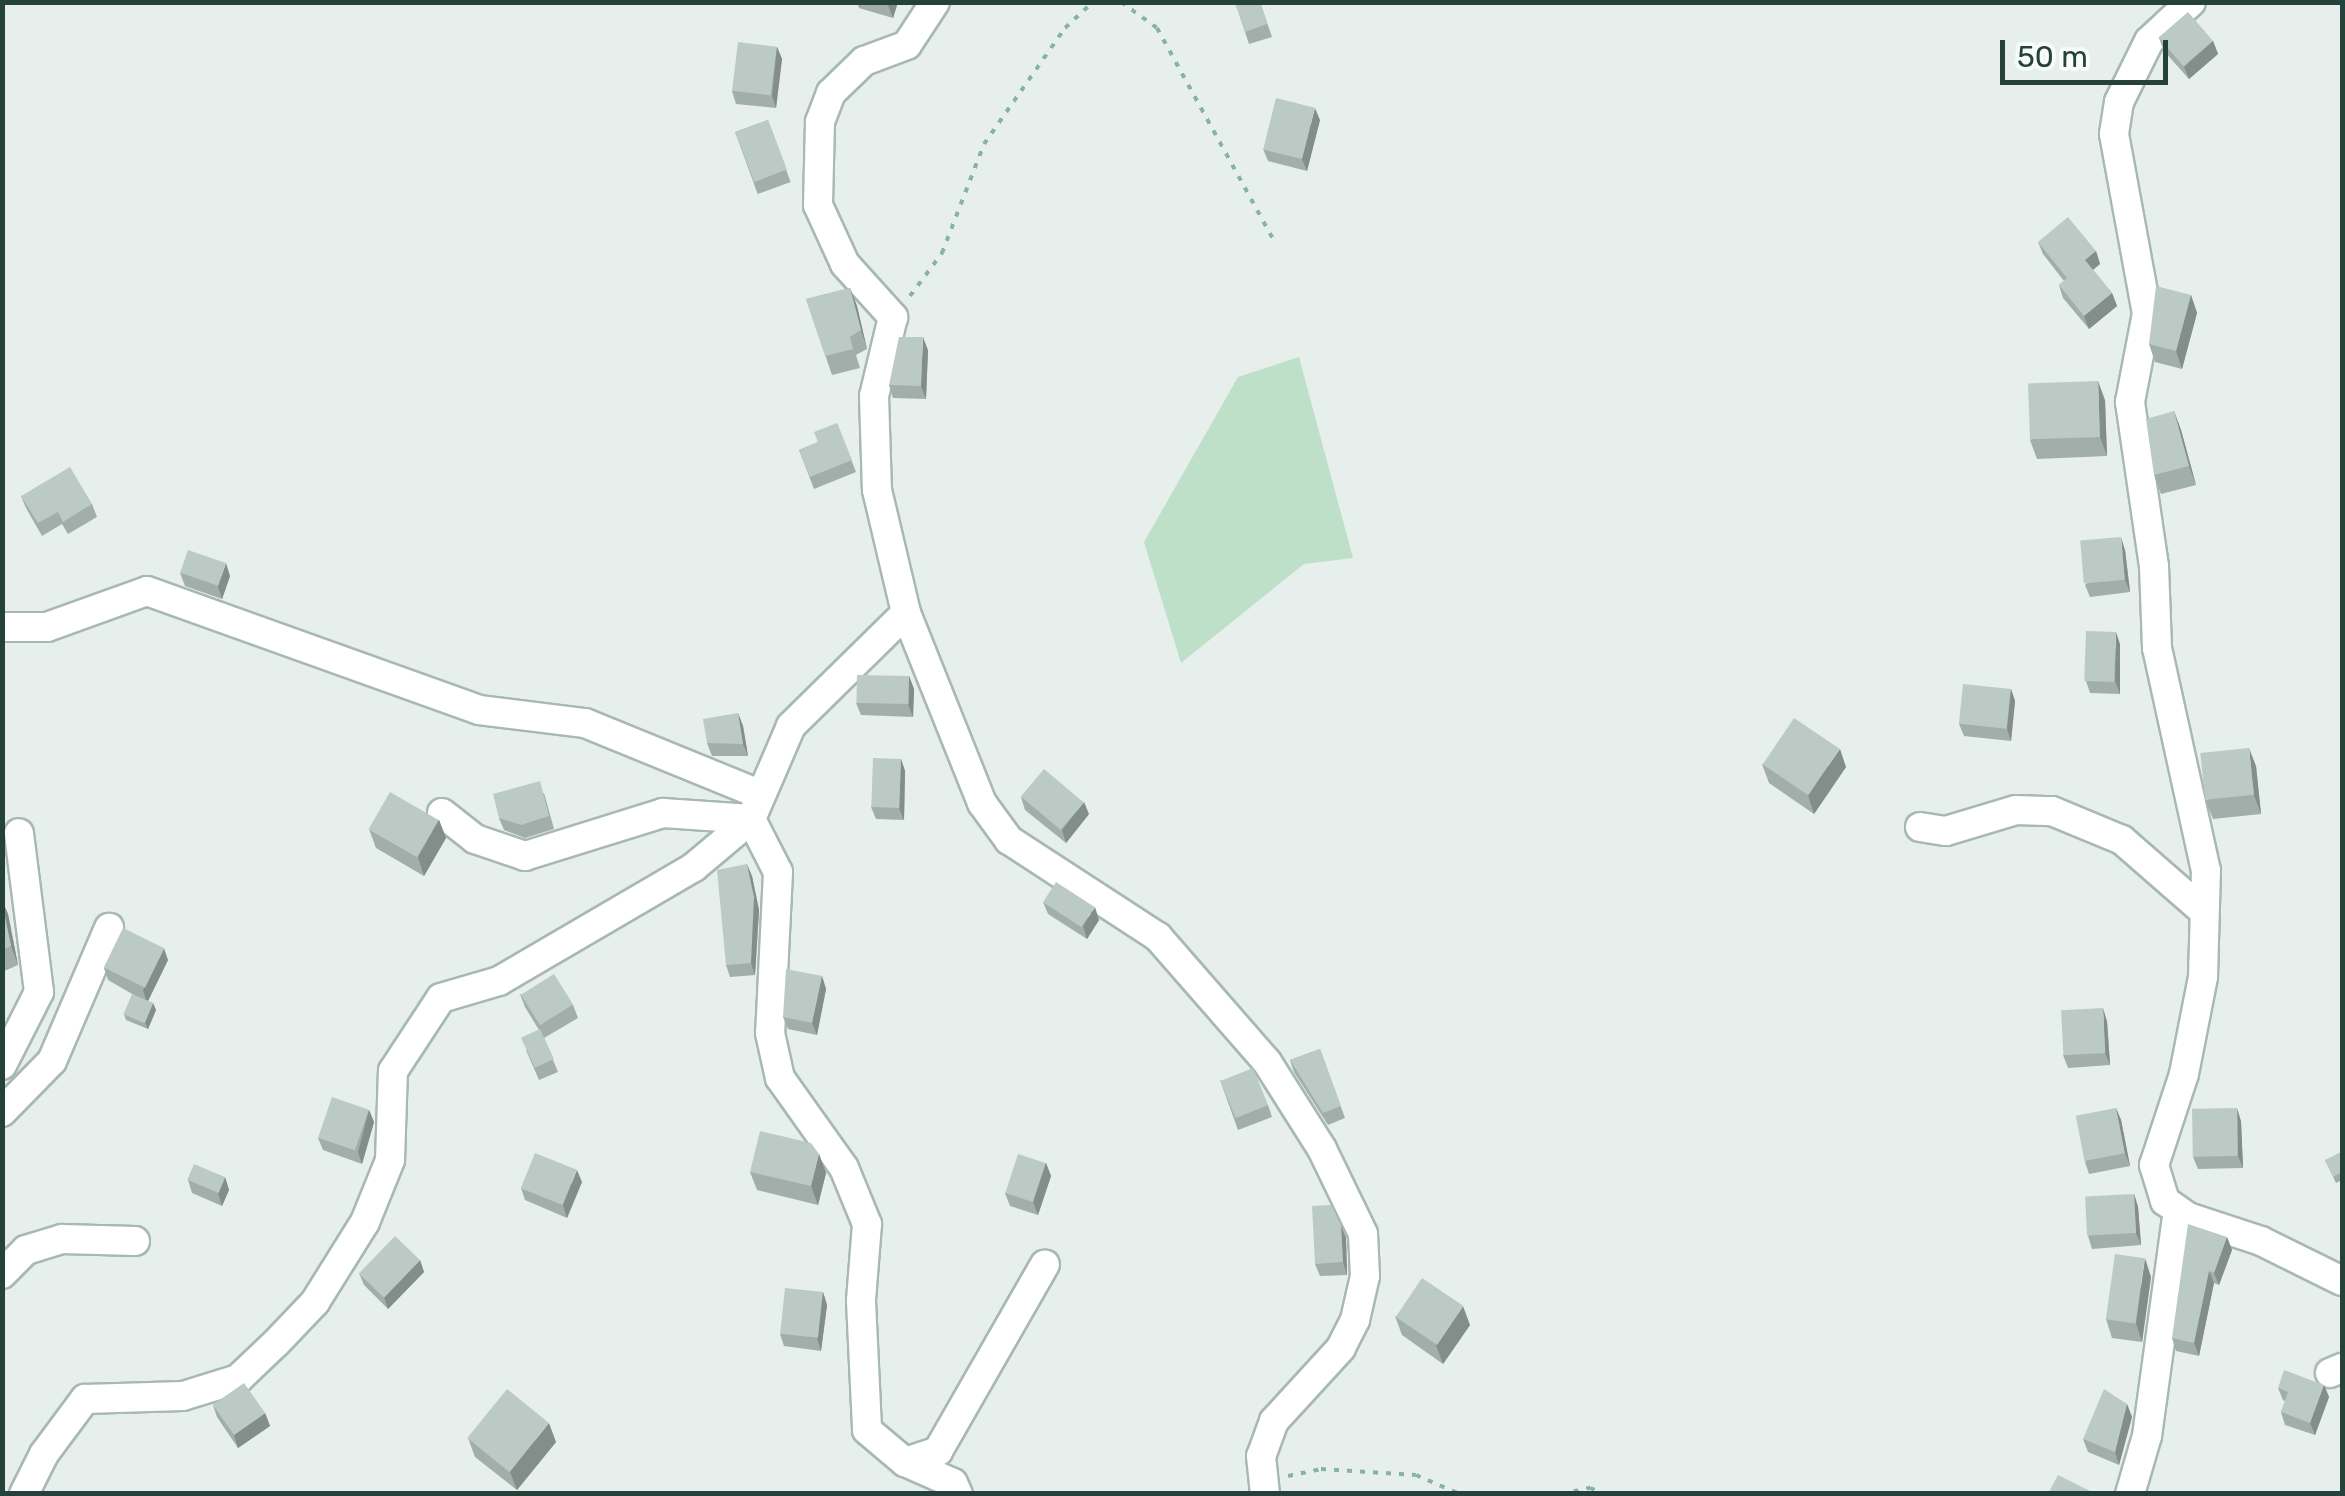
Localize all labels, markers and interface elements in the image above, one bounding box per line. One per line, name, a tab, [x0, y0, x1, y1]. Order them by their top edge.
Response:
scale bar	[2005, 20, 2172, 82]
text: 50 m	[2017, 39, 2088, 75]

